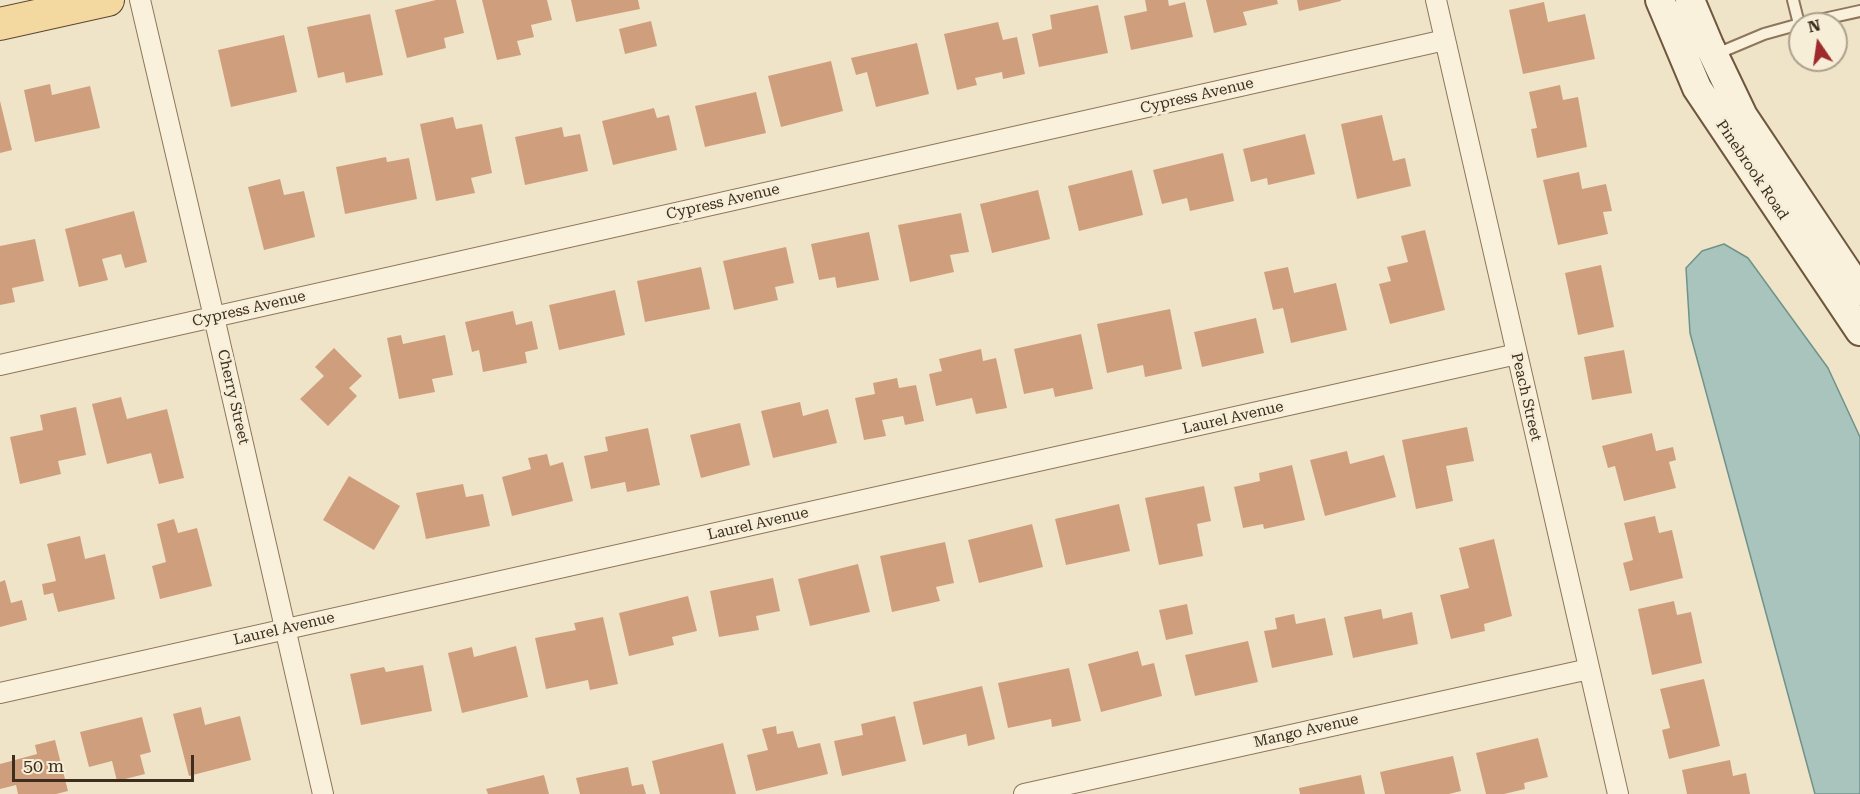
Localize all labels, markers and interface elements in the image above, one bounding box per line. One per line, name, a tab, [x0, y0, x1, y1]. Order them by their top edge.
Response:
north arrow	[1788, 12, 1848, 72]
text: N	[1806, 15, 1822, 37]
street label: Cypress Avenue	[1139, 74, 1255, 118]
street label: Pinebrook Road	[1712, 117, 1792, 223]
street label: Cypress Avenue	[665, 180, 781, 224]
street label: Cypress Avenue	[191, 287, 307, 331]
street label: Cherry Street	[213, 348, 253, 446]
street label: Peach Street	[1507, 351, 1545, 443]
street label: Laurel Avenue	[1181, 398, 1285, 438]
street label: Laurel Avenue	[706, 504, 810, 544]
street label: Laurel Avenue	[232, 609, 336, 649]
street label: Mango Avenue	[1252, 710, 1360, 752]
scale bar	[15, 743, 196, 781]
text: 50 m	[23, 755, 64, 776]

